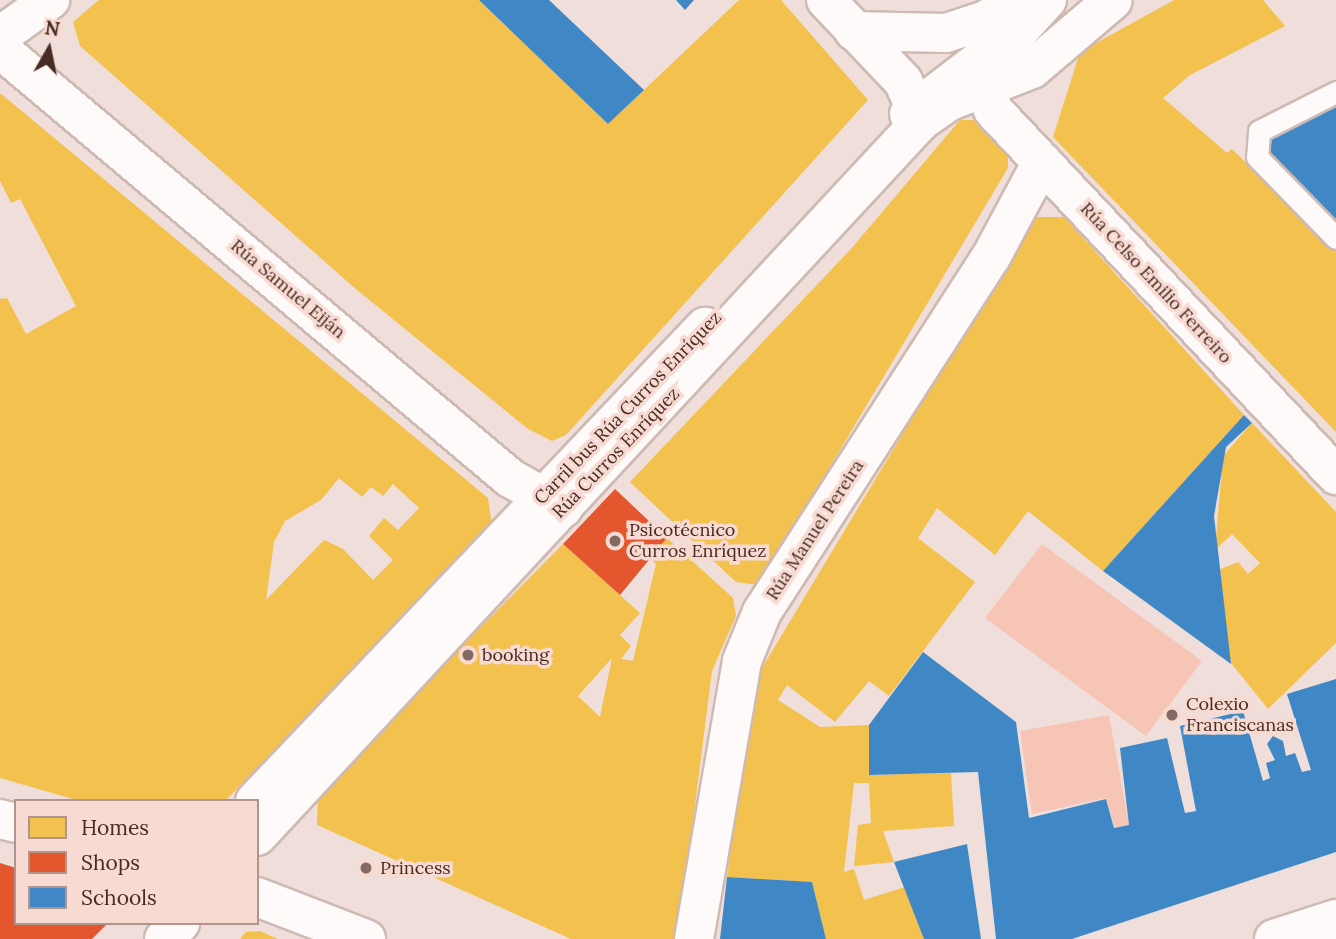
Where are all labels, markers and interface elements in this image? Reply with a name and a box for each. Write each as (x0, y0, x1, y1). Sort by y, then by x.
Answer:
north arrow (14, 14, 84, 84)
text: N (43, 15, 61, 41)
street label: Rúa Celso Emilio Ferreiro (1076, 198, 1236, 368)
street label: Rúa Samuel Eiján (226, 235, 350, 343)
street label: Carril bus Rúa Curros Enríquez (530, 307, 726, 509)
street label: Rúa Curros Enríquez (548, 383, 684, 523)
street label: Rúa Manuel Pereira (762, 456, 868, 604)
place label: Psicotécnico Curros Enríquez (629, 520, 766, 562)
marker: Psicotécnico Curros Enríquez (607, 533, 623, 549)
place label: booking (482, 644, 549, 666)
marker: booking (460, 647, 476, 663)
place label: Colexio Franciscanas (1186, 694, 1294, 736)
marker: Colexio Franciscanas (1164, 707, 1180, 723)
legend (14, 799, 259, 925)
text: Homes (81, 814, 149, 841)
text: Shops (81, 849, 140, 876)
place label: Princess (380, 857, 451, 879)
marker: Princess (358, 860, 374, 876)
text: Schools (81, 884, 157, 911)

